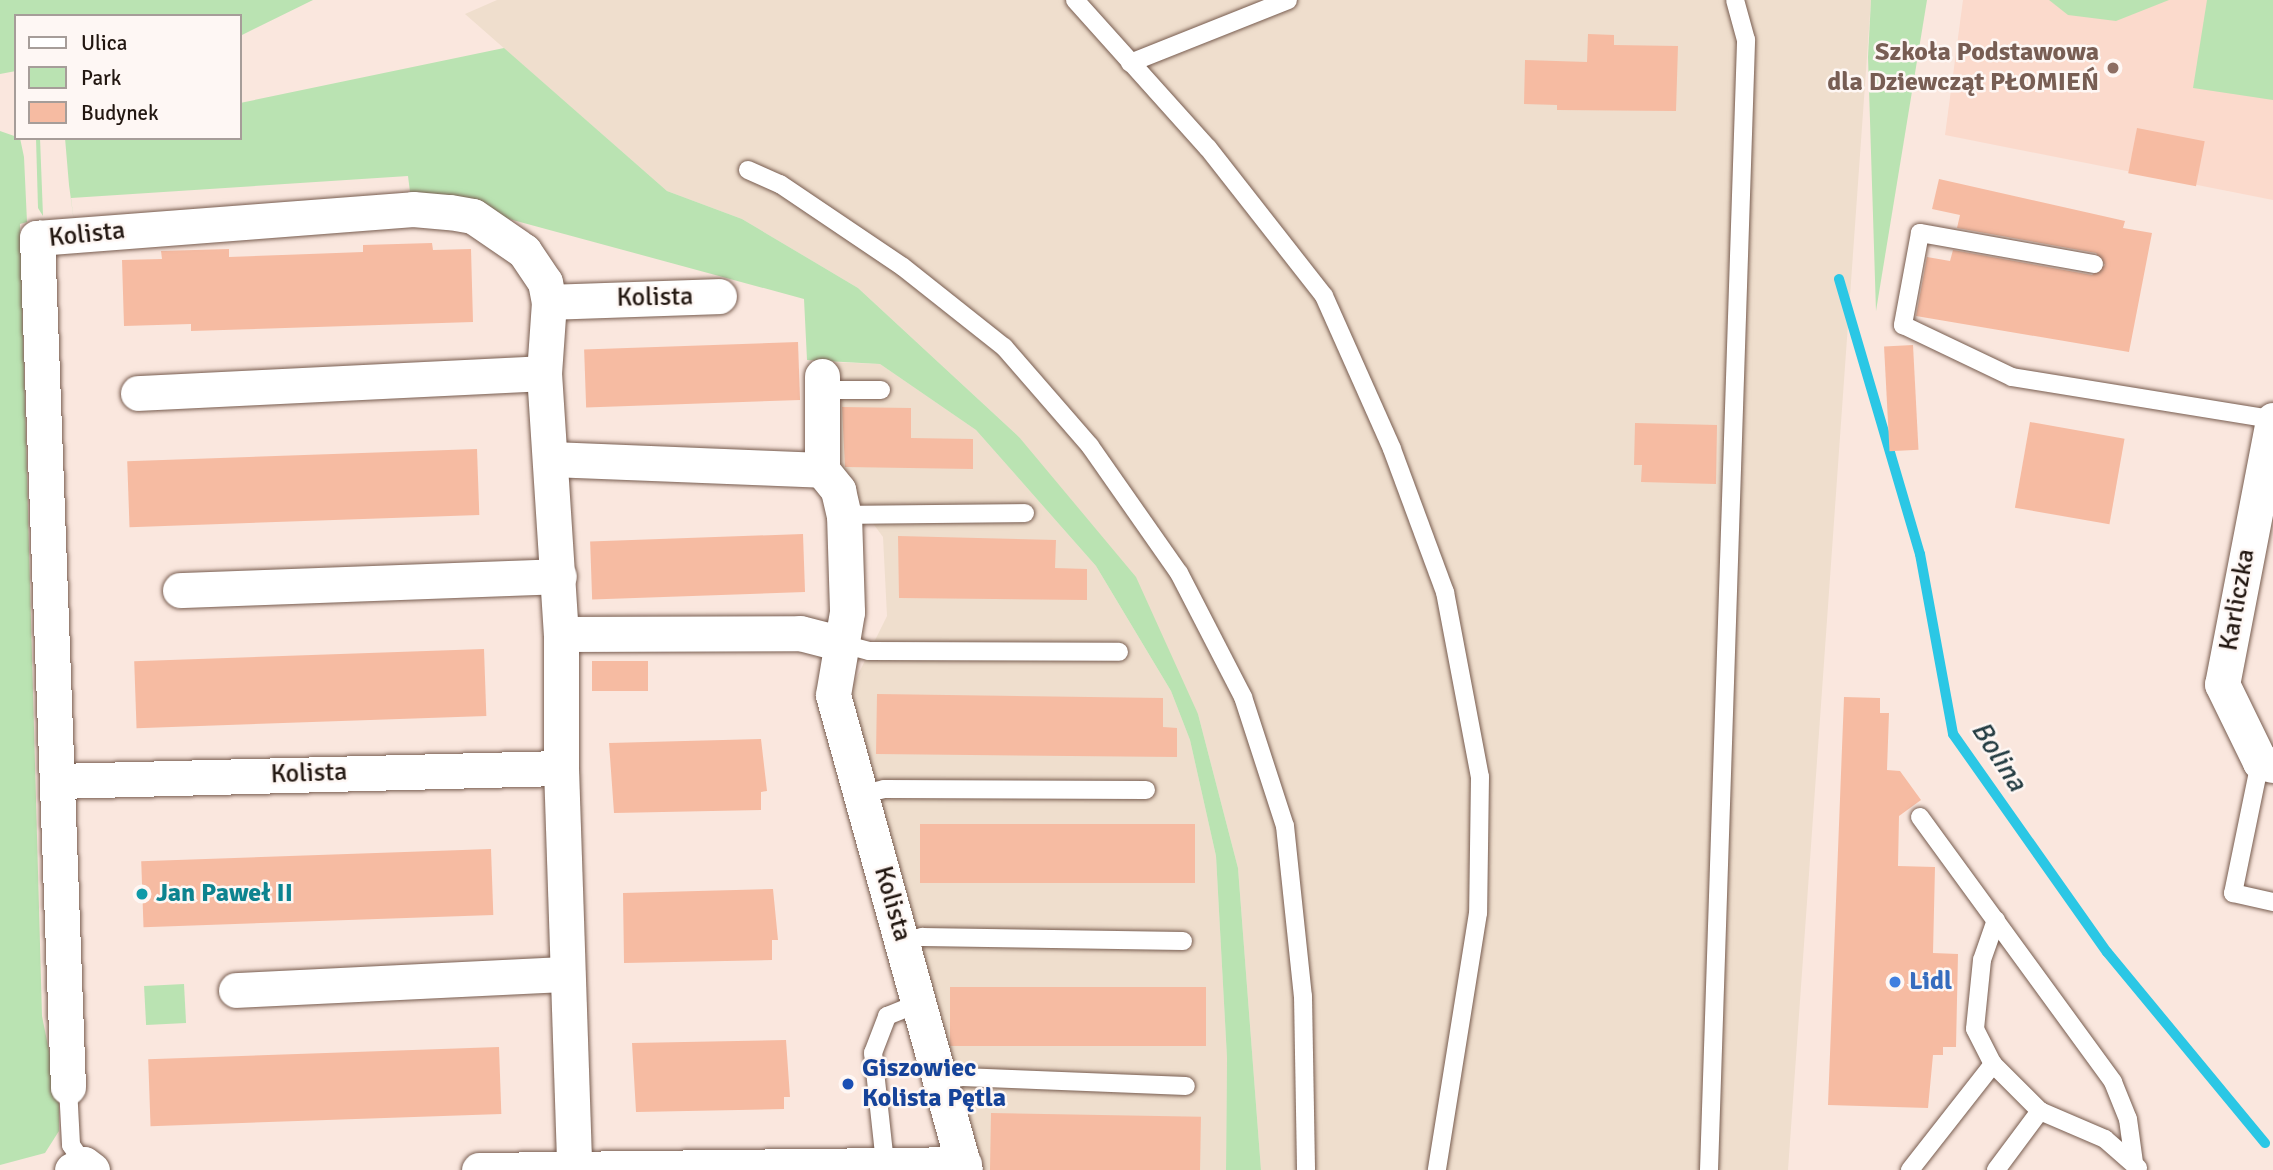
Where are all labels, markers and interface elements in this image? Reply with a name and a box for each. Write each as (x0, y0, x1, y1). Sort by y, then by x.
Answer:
legend (14, 14, 242, 140)
text: Ulica (81, 30, 127, 56)
place label: Szkoła Podstawowa dla Dziewcząt PŁOMIEŃ (1827, 37, 2099, 98)
marker: Szkoła Podstawowa dla Dziewcząt PŁOMIEŃ (2105, 60, 2121, 76)
text: Park (81, 65, 121, 91)
text: Budynek (81, 100, 159, 126)
street label: Kolista (47, 215, 127, 255)
street label: Kolista (616, 282, 694, 314)
street label: Karliczka (2214, 547, 2262, 653)
water label: Bolina (1964, 715, 2034, 797)
street label: Kolista (270, 757, 348, 791)
street label: Kolista (866, 863, 918, 945)
place label: Jan Paweł II (156, 878, 293, 910)
marker: Jan Paweł II (134, 886, 150, 902)
place label: Lidl (1909, 966, 1952, 998)
marker: Lidl (1887, 974, 1903, 990)
place label: Giszowiec Kolista Pętla (862, 1053, 1006, 1114)
marker: Giszowiec Kolista Pętla (840, 1076, 856, 1092)

